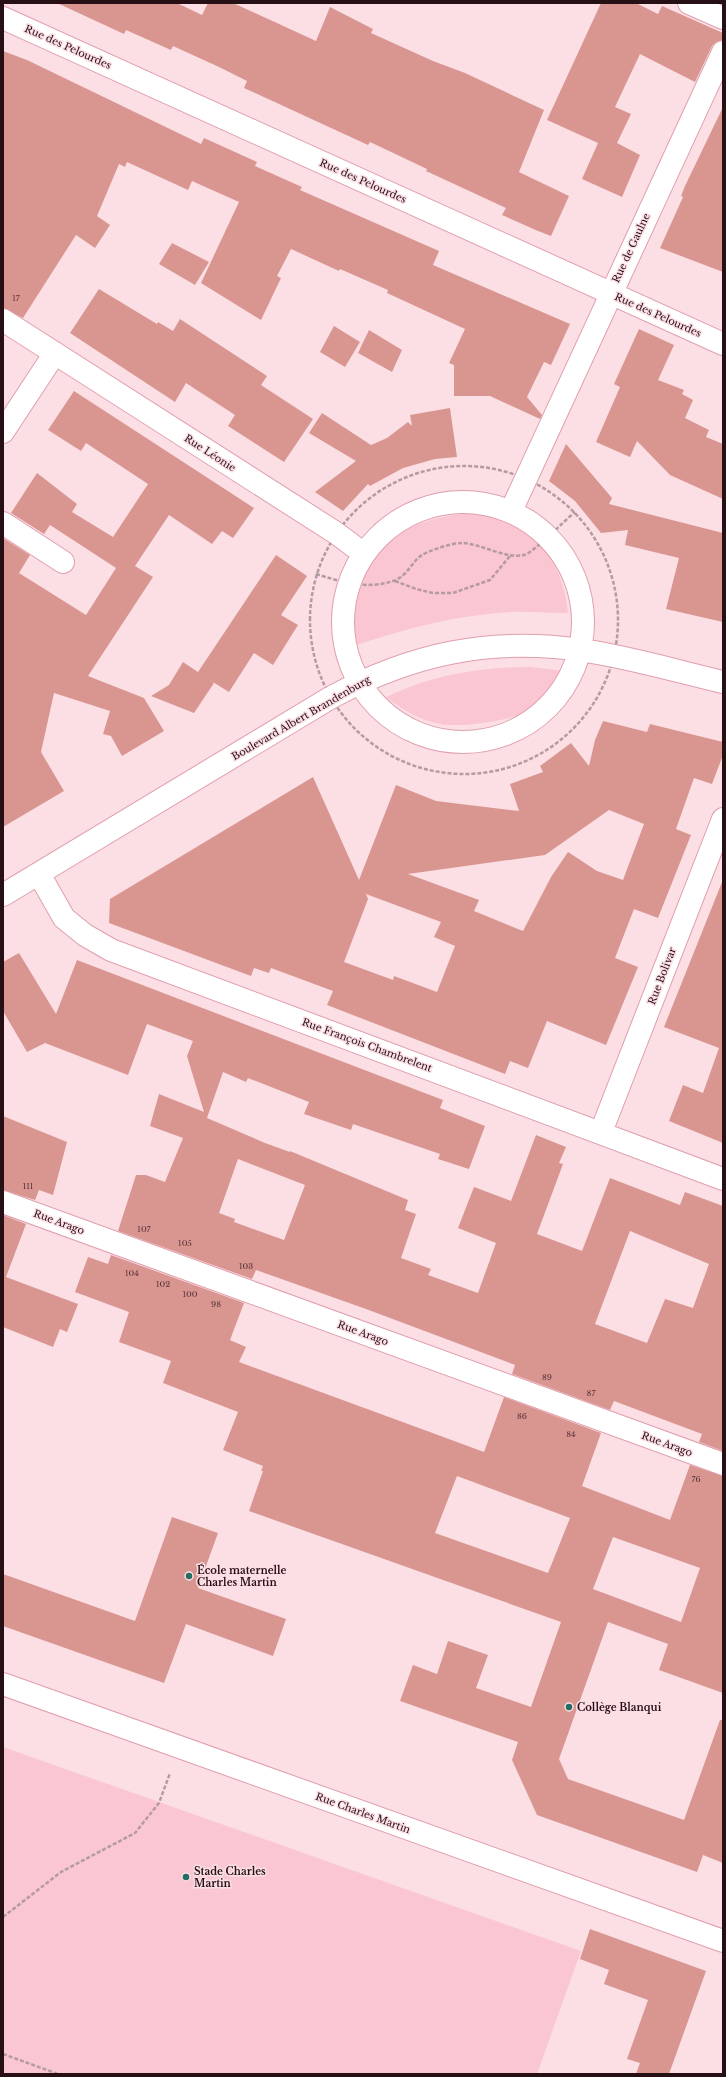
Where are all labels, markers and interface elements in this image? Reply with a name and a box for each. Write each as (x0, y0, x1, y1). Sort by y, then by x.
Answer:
street label: Rue des Pelourdes (23, 22, 114, 72)
street label: Rue des Pelourdes (318, 156, 409, 206)
street label: Rue de Gaulne (609, 211, 653, 285)
street label: Rue des Pelourdes (613, 290, 704, 340)
house number: 17 (12, 293, 21, 303)
street label: Rue Léonie (182, 432, 238, 475)
street label: Boulevard Albert Brandenburg (229, 672, 374, 763)
street label: Rue Bolivar (645, 945, 679, 1006)
street label: Rue François Chambrelent (300, 1015, 434, 1075)
house number: 111 (23, 1181, 34, 1191)
street label: Rue Arago (32, 1207, 87, 1237)
house number: 107 (137, 1224, 152, 1234)
house number: 105 (178, 1238, 192, 1248)
house number: 103 (239, 1261, 253, 1271)
house number: 104 (125, 1268, 139, 1278)
house number: 102 (156, 1279, 170, 1289)
house number: 100 (183, 1289, 198, 1299)
house number: 98 (211, 1299, 221, 1309)
street label: Rue Arago (336, 1318, 391, 1348)
house number: 89 (542, 1372, 552, 1382)
house number: 87 (587, 1388, 596, 1398)
house number: 86 (517, 1411, 527, 1421)
house number: 84 (566, 1429, 576, 1439)
street label: Rue Arago (640, 1429, 695, 1459)
house number: 76 (691, 1474, 701, 1484)
place label: École maternelle Charles Martin (197, 1563, 287, 1589)
marker: École maternelle Charles Martin (184, 1571, 194, 1581)
place label: Collège Blanqui (577, 1701, 662, 1714)
marker: Collège Blanqui (564, 1702, 574, 1712)
street label: Rue Charles Martin (314, 1790, 412, 1836)
place label: Stade Charles Martin (194, 1865, 266, 1890)
marker: Stade Charles Martin (181, 1872, 191, 1882)

